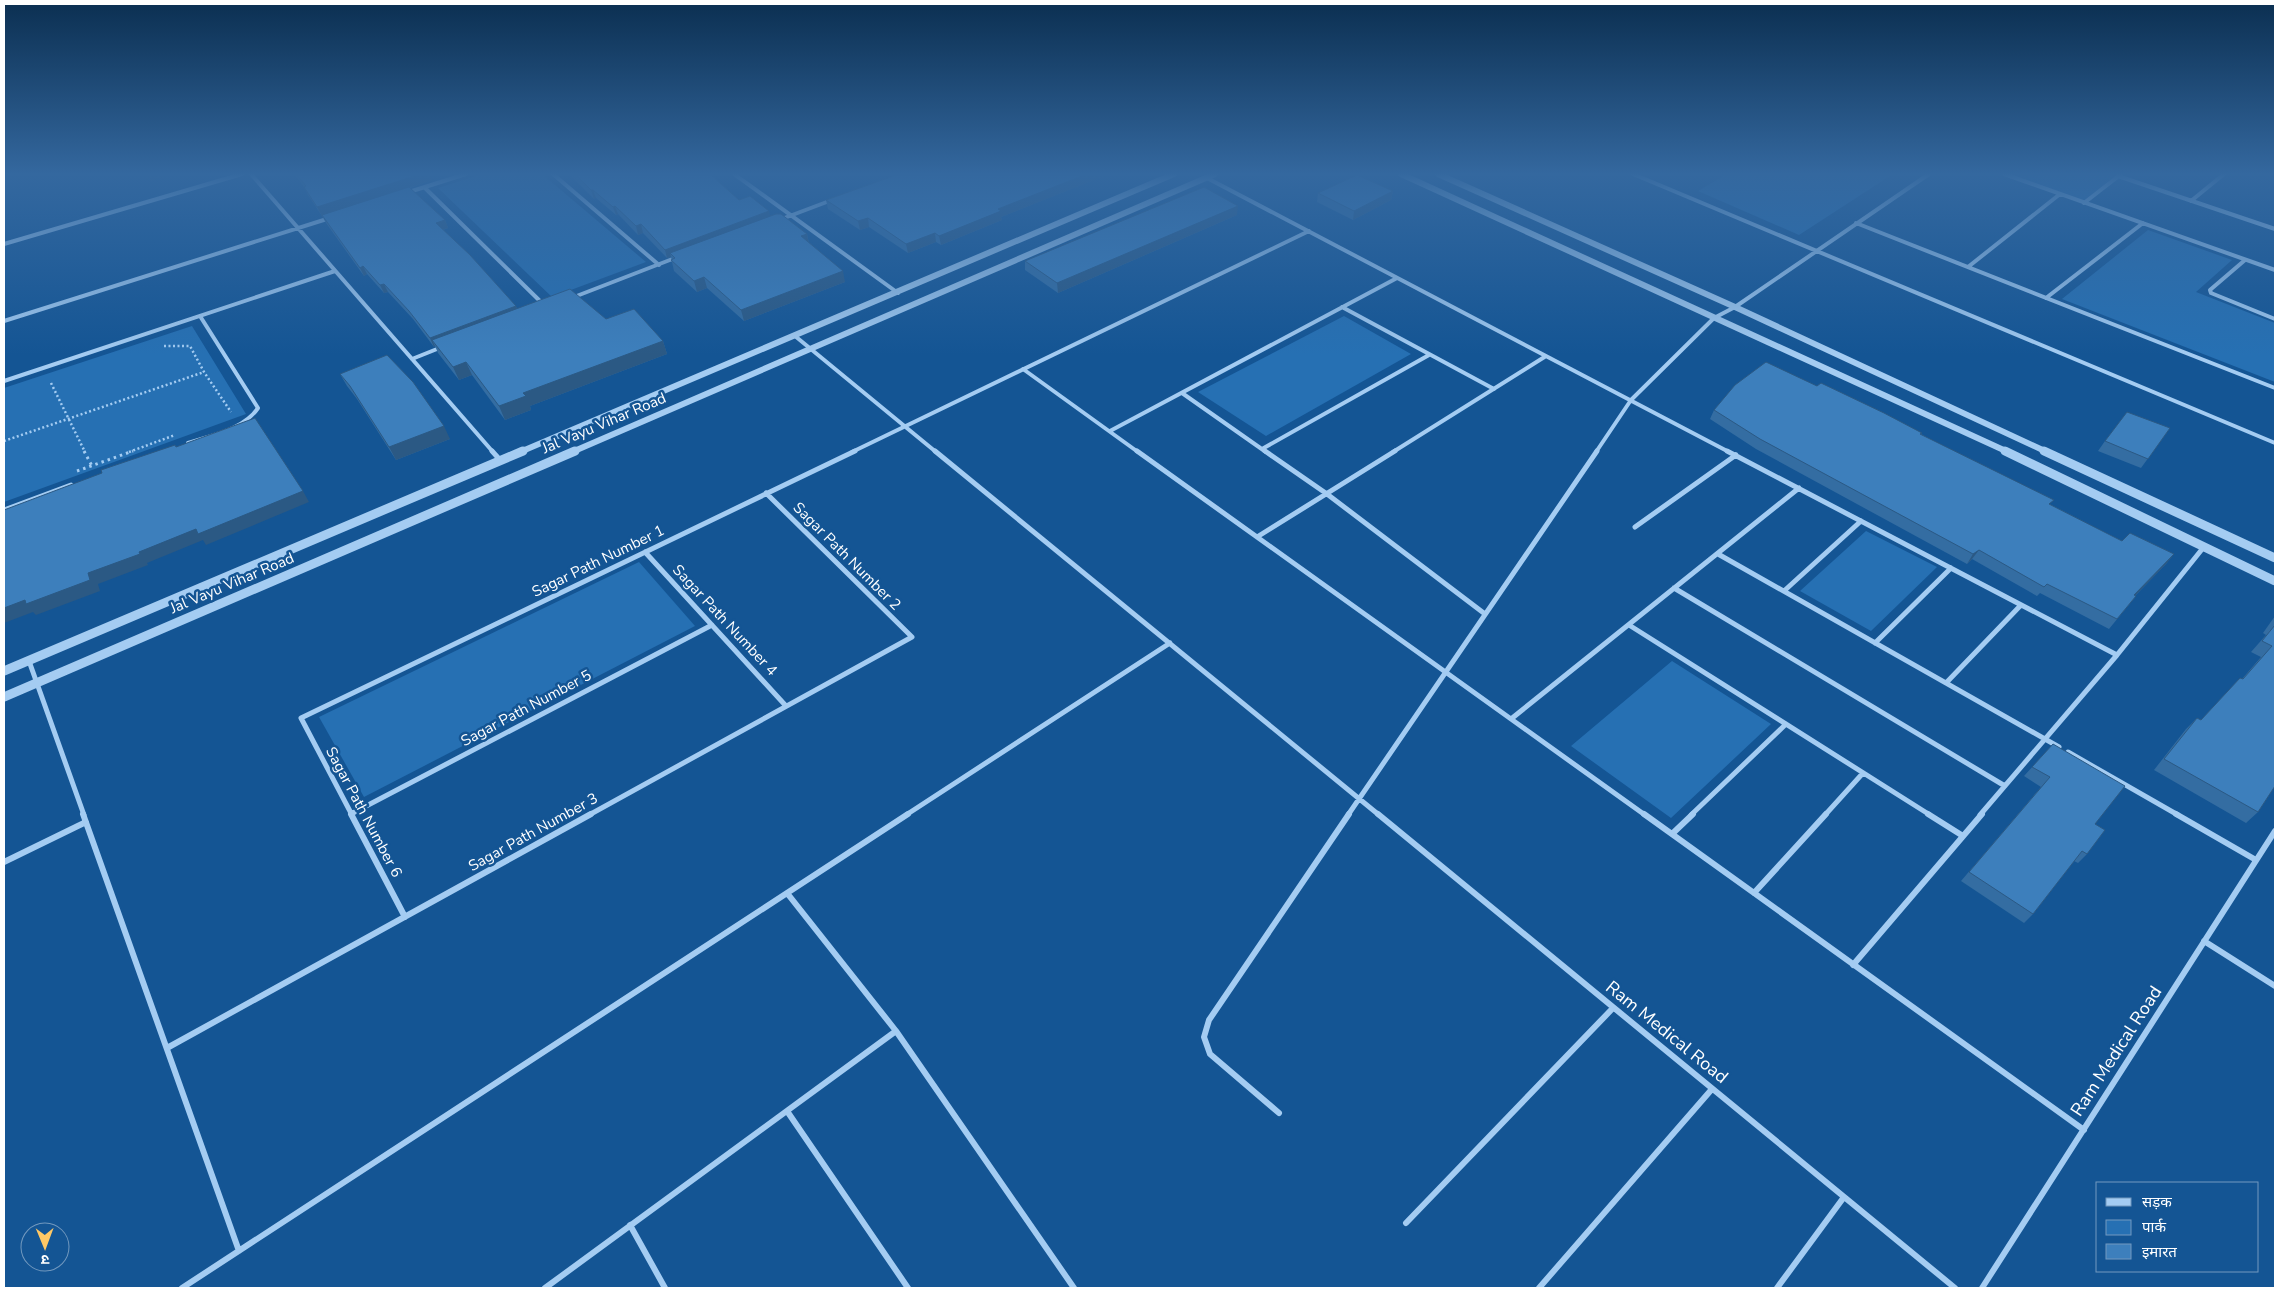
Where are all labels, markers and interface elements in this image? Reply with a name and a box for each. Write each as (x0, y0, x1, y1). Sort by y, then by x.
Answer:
street label: Jal Vayu Vihar Road (538, 388, 669, 459)
street label: Sagar Path Number 2 (789, 498, 905, 614)
street label: Sagar Path Number 1 (528, 520, 668, 602)
street label: Jal Vayu Vihar Road (166, 548, 297, 619)
street label: Sagar Path Number 4 (668, 560, 782, 680)
street label: Sagar Path Number 5 (457, 665, 595, 751)
street label: Sagar Path Number 6 (321, 743, 407, 881)
street label: Sagar Path Number 3 (465, 788, 601, 876)
street label: Ram Medical Road (1601, 975, 1733, 1089)
street label: Ram Medical Road (2065, 981, 2167, 1121)
legend (2096, 1182, 2259, 1272)
text: सड़क (2142, 1192, 2172, 1212)
text: पार्क (2142, 1217, 2166, 1237)
north arrow (20, 1222, 70, 1272)
text: इमारत (2142, 1242, 2177, 1262)
text: उ (40, 1250, 49, 1269)

